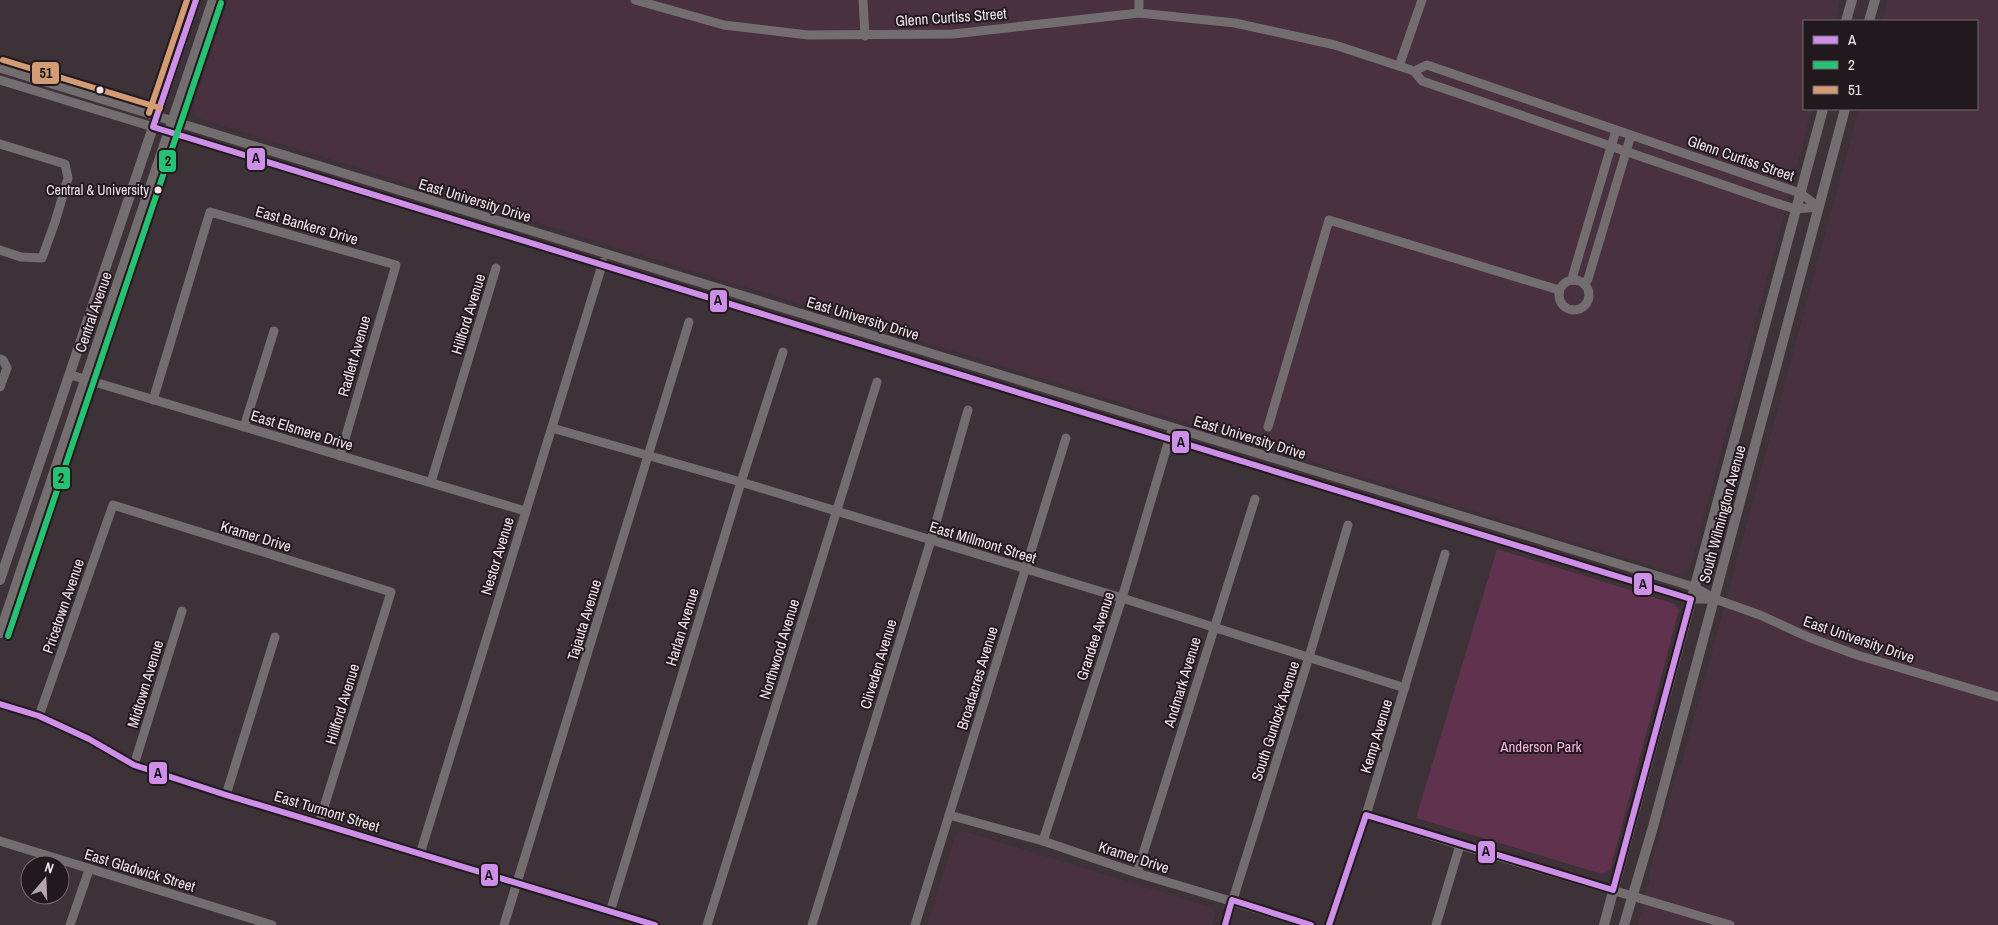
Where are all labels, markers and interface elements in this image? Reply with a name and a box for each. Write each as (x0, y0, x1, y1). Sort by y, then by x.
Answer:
street label: Glenn Curtiss Street (895, 3, 1008, 31)
legend (1803, 20, 1978, 110)
text: A (1847, 29, 1857, 50)
text: 2 (1848, 54, 1855, 75)
line badge: 51 (31, 61, 60, 85)
text: 51 (40, 64, 53, 82)
text: 51 (1848, 79, 1862, 100)
unlabelled marker (95, 85, 105, 95)
street label: Glenn Curtiss Street (1685, 130, 1798, 186)
line badge: A (246, 147, 266, 171)
line badge: 2 (158, 149, 177, 173)
text: A (252, 149, 261, 167)
text: 2 (165, 152, 171, 170)
street label: East University Drive (416, 173, 534, 227)
place label: Central & University (46, 181, 149, 199)
marker: Central & University (153, 185, 163, 195)
street label: East Bankers Drive (253, 200, 361, 250)
street label: Central Avenue (69, 269, 117, 355)
street label: Hillford Avenue (446, 271, 490, 357)
line badge: A (709, 289, 728, 313)
text: A (714, 291, 723, 309)
street label: East University Drive (804, 291, 922, 345)
street label: Radlett Avenue (332, 313, 376, 399)
street label: East Elsmere Drive (248, 404, 356, 456)
street label: East University Drive (1191, 410, 1309, 464)
line badge: A (1171, 430, 1190, 454)
text: A (1177, 433, 1186, 451)
street label: South Wilmington Avenue (1693, 443, 1751, 585)
line badge: 2 (52, 466, 71, 490)
text: 2 (58, 469, 64, 487)
street label: Nestor Avenue (475, 514, 519, 598)
street label: Kramer Drive (218, 515, 294, 557)
street label: East Millmont Street (927, 516, 1040, 568)
street label: Pricetown Avenue (37, 556, 89, 656)
line badge: A (1633, 572, 1653, 596)
text: A (1639, 575, 1648, 593)
street label: Tajauta Avenue (562, 577, 606, 663)
street label: Harlan Avenue (660, 585, 704, 669)
street label: Grandee Avenue (1071, 589, 1119, 683)
street label: Northwood Avenue (754, 596, 804, 702)
street label: East University Drive (1801, 610, 1918, 668)
street label: Cliveden Avenue (854, 616, 902, 711)
street label: Broadacres Avenue (951, 624, 1003, 732)
street label: Andmark Avenue (1158, 634, 1206, 731)
street label: Midtown Avenue (122, 637, 168, 730)
street label: South Gunlock Avenue (1246, 658, 1304, 784)
street label: Hillford Avenue (320, 661, 364, 747)
street label: Kemp Avenue (1355, 696, 1397, 776)
park label: Anderson Park (1499, 736, 1583, 757)
line badge: A (148, 761, 168, 785)
text: A (154, 764, 163, 782)
street label: East Turmont Street (272, 785, 383, 837)
street label: Kramer Drive (1096, 836, 1172, 878)
line badge: A (1477, 840, 1496, 864)
text: A (1482, 842, 1491, 860)
street label: East Gladwick Street (82, 843, 199, 897)
north arrow (20, 855, 70, 905)
text: N (42, 858, 56, 878)
line badge: A (480, 863, 499, 887)
text: A (485, 866, 494, 884)

